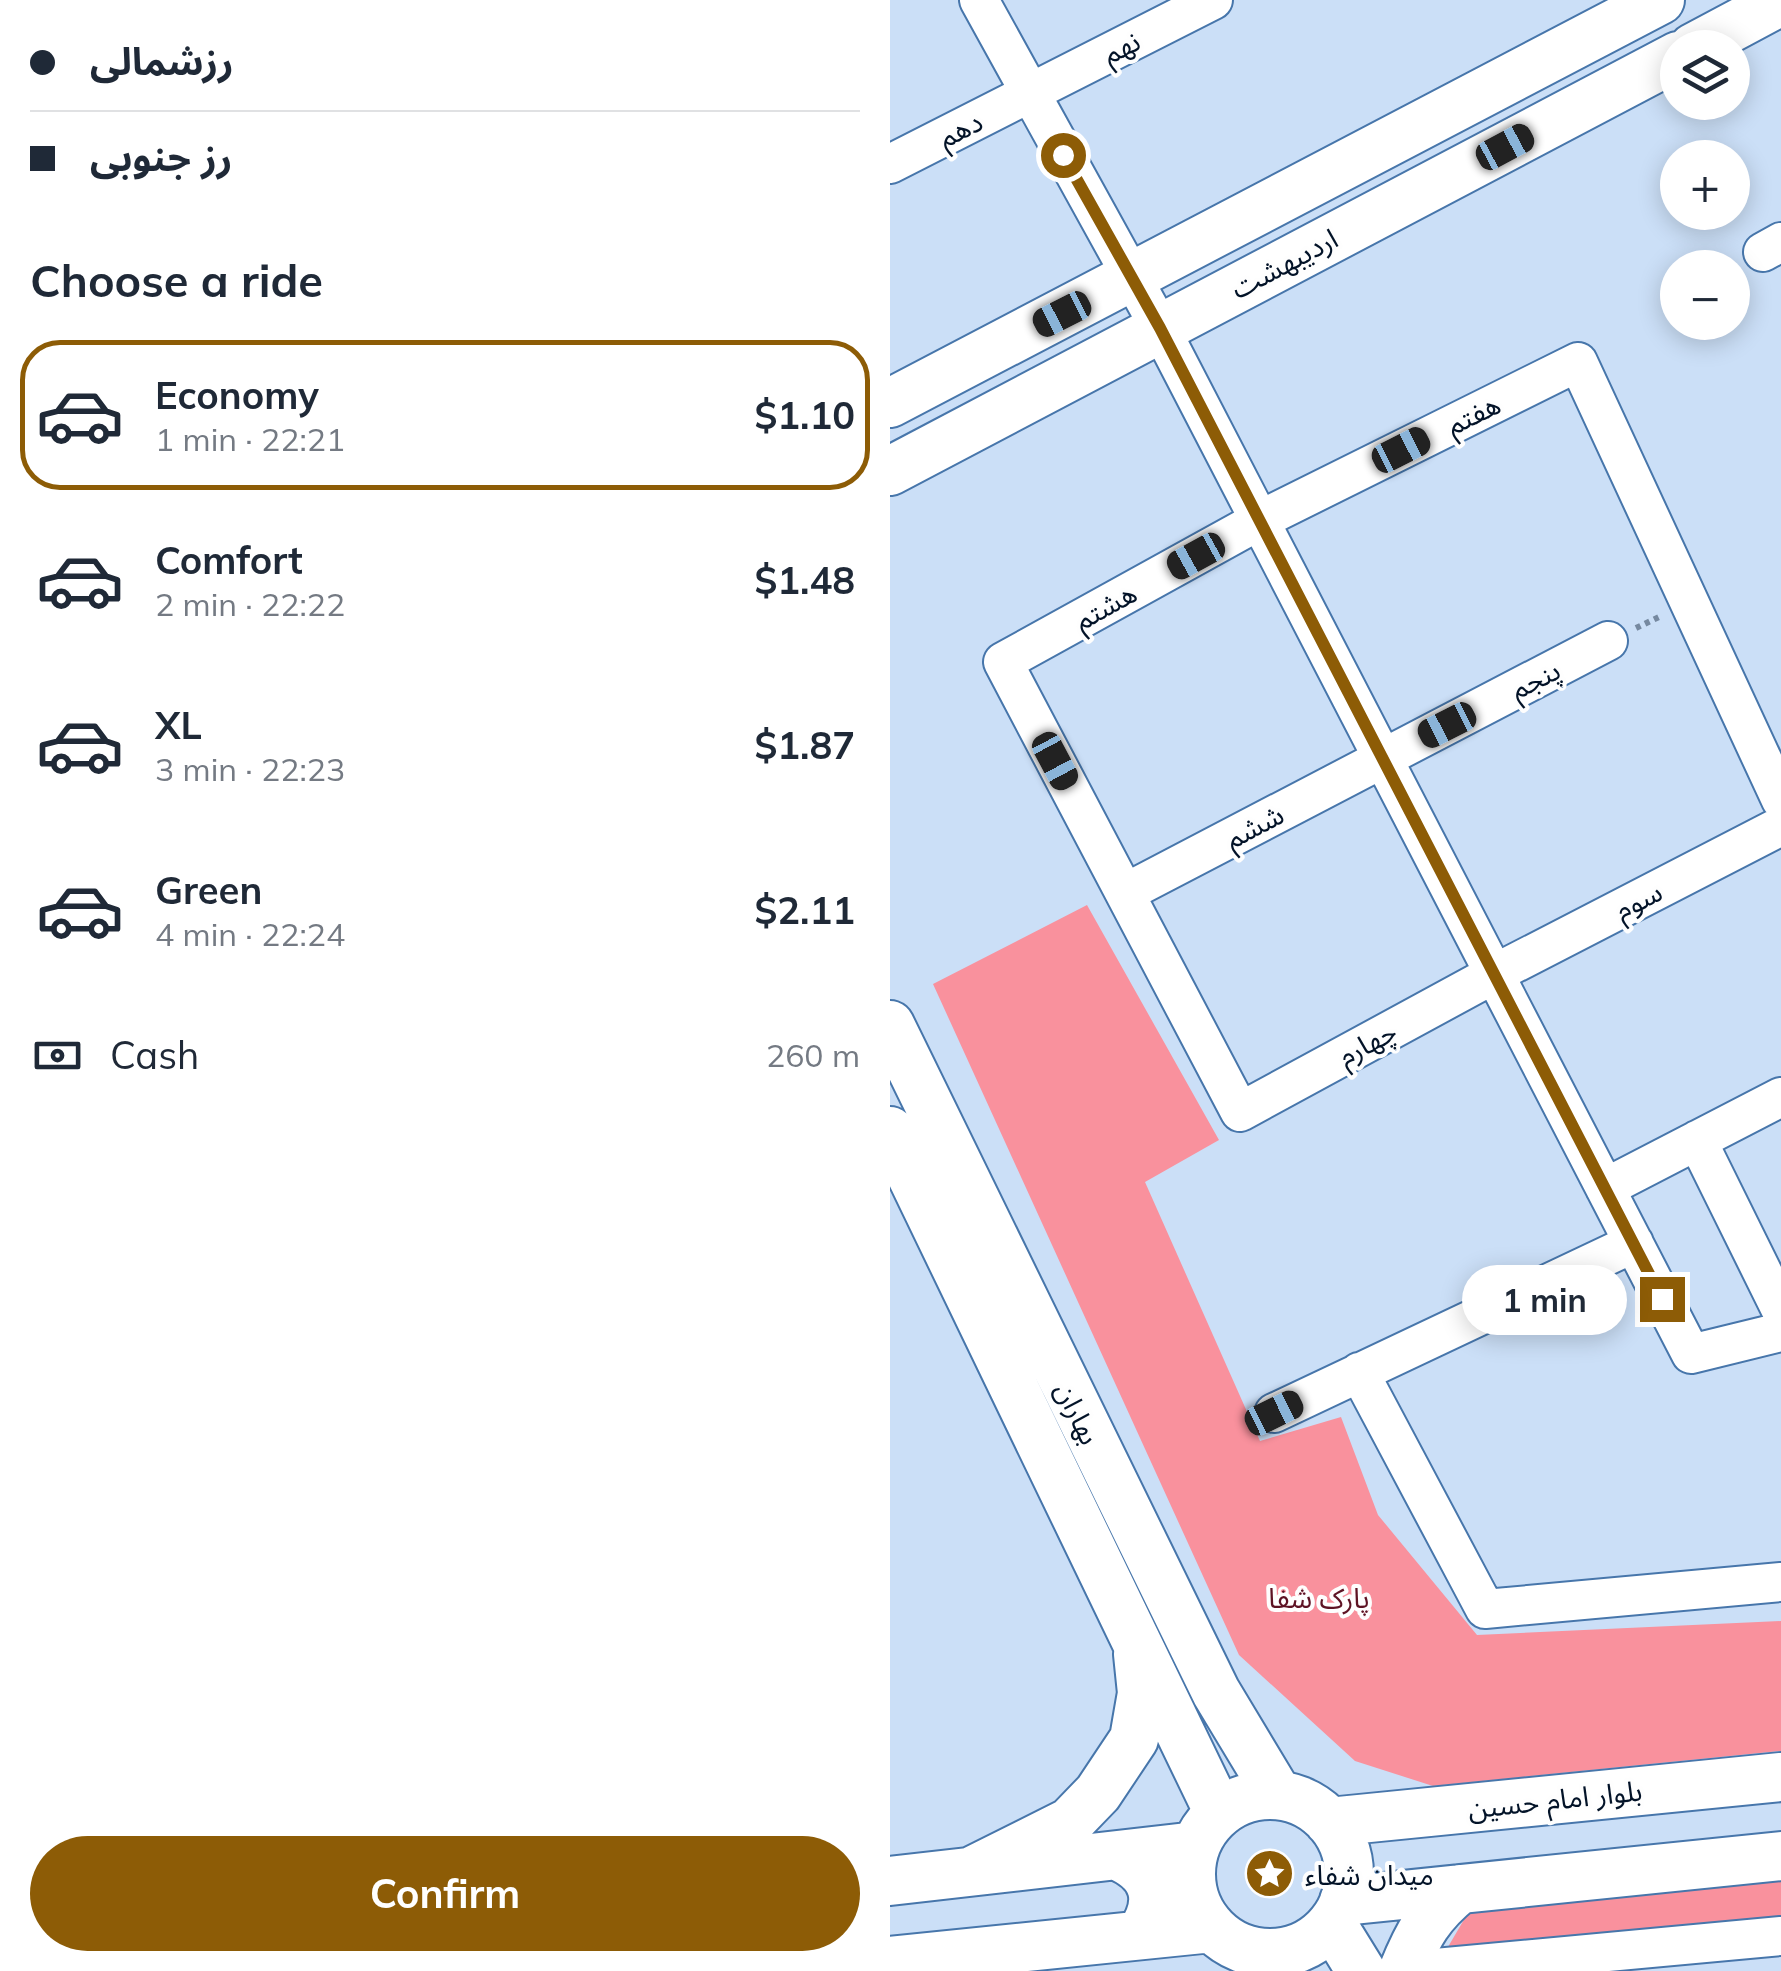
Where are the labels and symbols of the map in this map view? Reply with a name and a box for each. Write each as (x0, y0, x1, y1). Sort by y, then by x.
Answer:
street label: نهم (1096, 23, 1148, 76)
street label: دهم (932, 103, 990, 159)
car (1471, 120, 1539, 174)
route start (1041, 133, 1086, 178)
street label: اردیبهشت (1225, 220, 1343, 306)
car (1028, 287, 1096, 341)
street label: هفتم (1440, 386, 1508, 447)
car (1367, 423, 1435, 477)
car (1162, 528, 1230, 584)
street label: هشتم (1068, 575, 1145, 642)
street label: پنجم (1504, 652, 1568, 711)
car (1413, 698, 1481, 752)
car (1028, 727, 1082, 795)
street label: ششم (1219, 796, 1292, 860)
street label: سوم (1608, 873, 1669, 930)
street label: چهارم (1332, 1013, 1404, 1076)
callout: 1 min (1462, 1264, 1627, 1334)
route end (1640, 1277, 1685, 1322)
street label: بهاران (1048, 1376, 1108, 1450)
car (1240, 1386, 1308, 1440)
park label: پارک شفا (1268, 1580, 1370, 1616)
street label: بلوار امام حسین (1466, 1772, 1644, 1830)
place icon: میدان شفاء (1244, 1848, 1296, 1900)
place label: میدان شفاء (1305, 1857, 1434, 1892)

